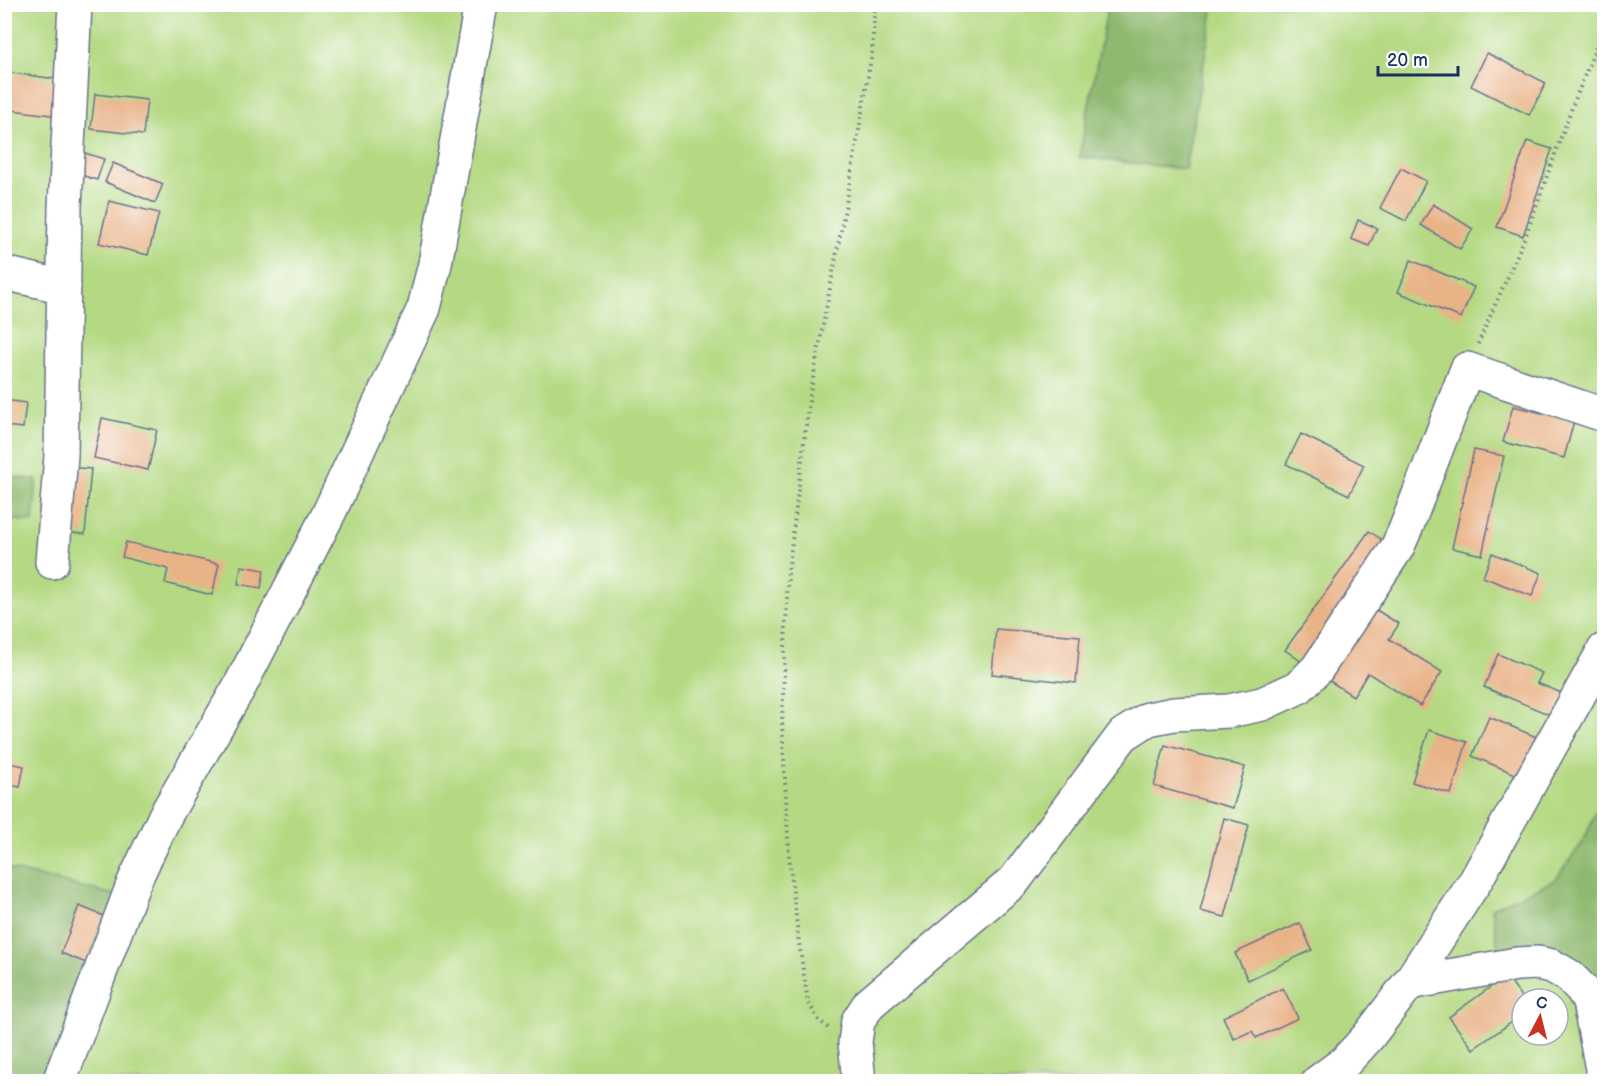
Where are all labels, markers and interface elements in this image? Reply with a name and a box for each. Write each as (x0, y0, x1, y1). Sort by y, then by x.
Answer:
scale bar (1378, 39, 1458, 77)
text: 20 m (1387, 50, 1428, 71)
north arrow (1510, 987, 1570, 1047)
text: С (1535, 993, 1548, 1014)

